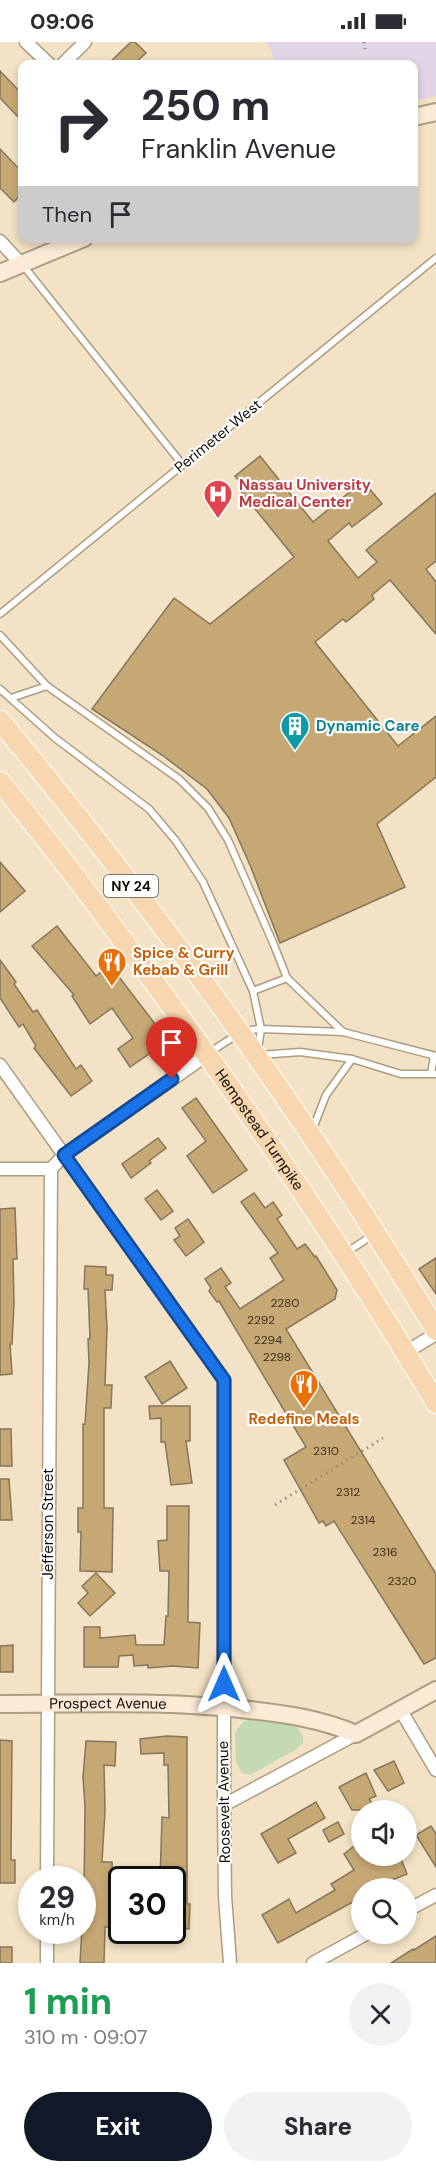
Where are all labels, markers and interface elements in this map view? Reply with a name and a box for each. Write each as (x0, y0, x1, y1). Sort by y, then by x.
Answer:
text: 09:06 (30, 7, 94, 36)
text: 250 m (141, 78, 270, 133)
icon: right (42, 84, 120, 162)
text: Franklin Avenue (141, 131, 336, 166)
icon: arrive (104, 198, 137, 231)
text: Then (42, 200, 92, 229)
street label: Perimeter West (170, 395, 266, 477)
place label: Nassau University Medical Center (239, 475, 371, 512)
hospital icon: Nassau University Medical Center (202, 478, 234, 520)
building icon: Dynamic Care (279, 710, 311, 752)
place label: Dynamic Care (316, 716, 419, 736)
road number: NY 24 (104, 875, 158, 897)
place label: Spice & Curry Kebab & Grill (133, 943, 235, 980)
restaurant icon: Spice & Curry Kebab & Grill (96, 946, 128, 988)
pin (146, 1017, 197, 1079)
icon: arrive (155, 1026, 188, 1059)
street label: Hempstead Turnpike (210, 1065, 308, 1194)
house number: 2280 (270, 1295, 300, 1311)
house number: 2292 (247, 1312, 275, 1328)
house number: 2294 (254, 1332, 282, 1348)
house number: 2298 (263, 1349, 291, 1365)
restaurant icon: Redefine Meals (288, 1368, 320, 1410)
place label: Redefine Meals (249, 1409, 359, 1429)
house number: 2310 (313, 1443, 339, 1459)
street label: Jefferson Street (38, 1468, 58, 1580)
house number: 2312 (336, 1484, 360, 1500)
house number: 2314 (351, 1512, 375, 1528)
house number: 2316 (372, 1544, 398, 1560)
house number: 2320 (387, 1573, 417, 1589)
position arrow (192, 1652, 256, 1716)
street label: Prospect Avenue (49, 1693, 167, 1714)
street label: Roosevelt Avenue (213, 1741, 235, 1863)
map controls (351, 1800, 417, 1944)
button: sound (351, 1800, 417, 1866)
speed limit sign: 30 (108, 1866, 186, 1944)
text: 29 (39, 1878, 75, 1917)
button: search (351, 1878, 417, 1944)
text: km/h (39, 1910, 75, 1930)
text: 1 min (24, 1978, 112, 2025)
button: close (349, 1983, 412, 2046)
text: 310 m · 09:07 (24, 2024, 148, 2050)
button: Exit (24, 2092, 212, 2161)
button: Share (224, 2092, 412, 2161)

